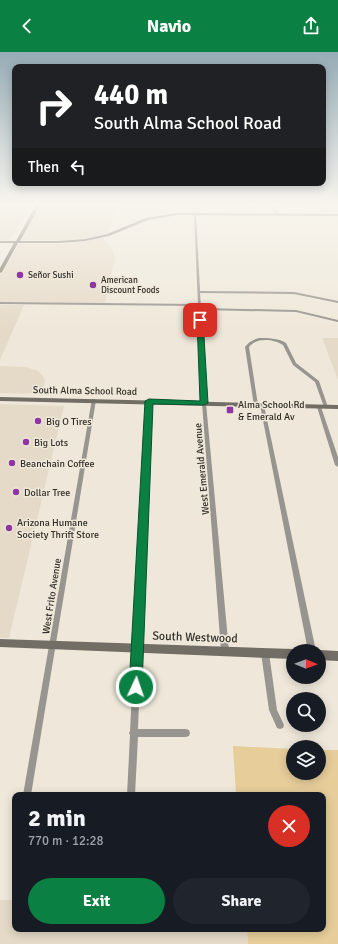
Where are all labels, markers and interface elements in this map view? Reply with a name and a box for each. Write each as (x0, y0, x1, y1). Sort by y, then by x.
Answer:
icon: back (16, 15, 38, 37)
text: Navio (147, 15, 191, 37)
icon: share (300, 15, 322, 37)
text: 440 m (94, 78, 168, 112)
icon: right (28, 80, 80, 132)
text: South Alma School Road (94, 112, 282, 134)
icon: left (67, 156, 89, 178)
text: Then (28, 158, 59, 176)
marker: Señor Sushi (15, 270, 25, 280)
place label: Señor Sushi (28, 270, 74, 281)
place label: American Discount Foods (101, 275, 160, 296)
marker: American Discount Foods (88, 280, 98, 290)
pin (183, 303, 217, 337)
icon: arrive (189, 309, 211, 331)
street label: South Alma School Road (33, 384, 137, 398)
place label: Alma School Rd & Emerald Av (238, 399, 305, 423)
marker: Alma School Rd & Emerald Av (225, 405, 235, 415)
marker: Big O Tires (33, 416, 43, 426)
place label: Big O Tires (46, 416, 92, 428)
street label: West Emerald Avenue (192, 422, 212, 515)
marker: Big Lots (21, 437, 31, 447)
place label: Big Lots (34, 437, 69, 449)
marker: Beanchain Coffee (7, 458, 17, 468)
place label: Beanchain Coffee (20, 458, 95, 470)
marker: Dollar Tree (11, 487, 21, 497)
place label: Dollar Tree (24, 487, 70, 499)
place label: Arizona Humane Society Thrift Store (17, 517, 99, 541)
marker: Arizona Humane Society Thrift Store (4, 523, 14, 533)
street label: West Frito Avenue (40, 557, 64, 635)
street label: South Westwood (152, 629, 238, 646)
north arrow (286, 644, 326, 684)
map controls (286, 644, 326, 780)
position arrow (115, 666, 157, 708)
button: search (286, 692, 326, 732)
button: layers (286, 740, 326, 780)
text: 2 min (28, 803, 86, 833)
button: close (268, 805, 310, 847)
text: 770 m · 12:28 (28, 833, 104, 849)
button: Exit (28, 878, 165, 924)
button: Share (173, 878, 310, 924)

